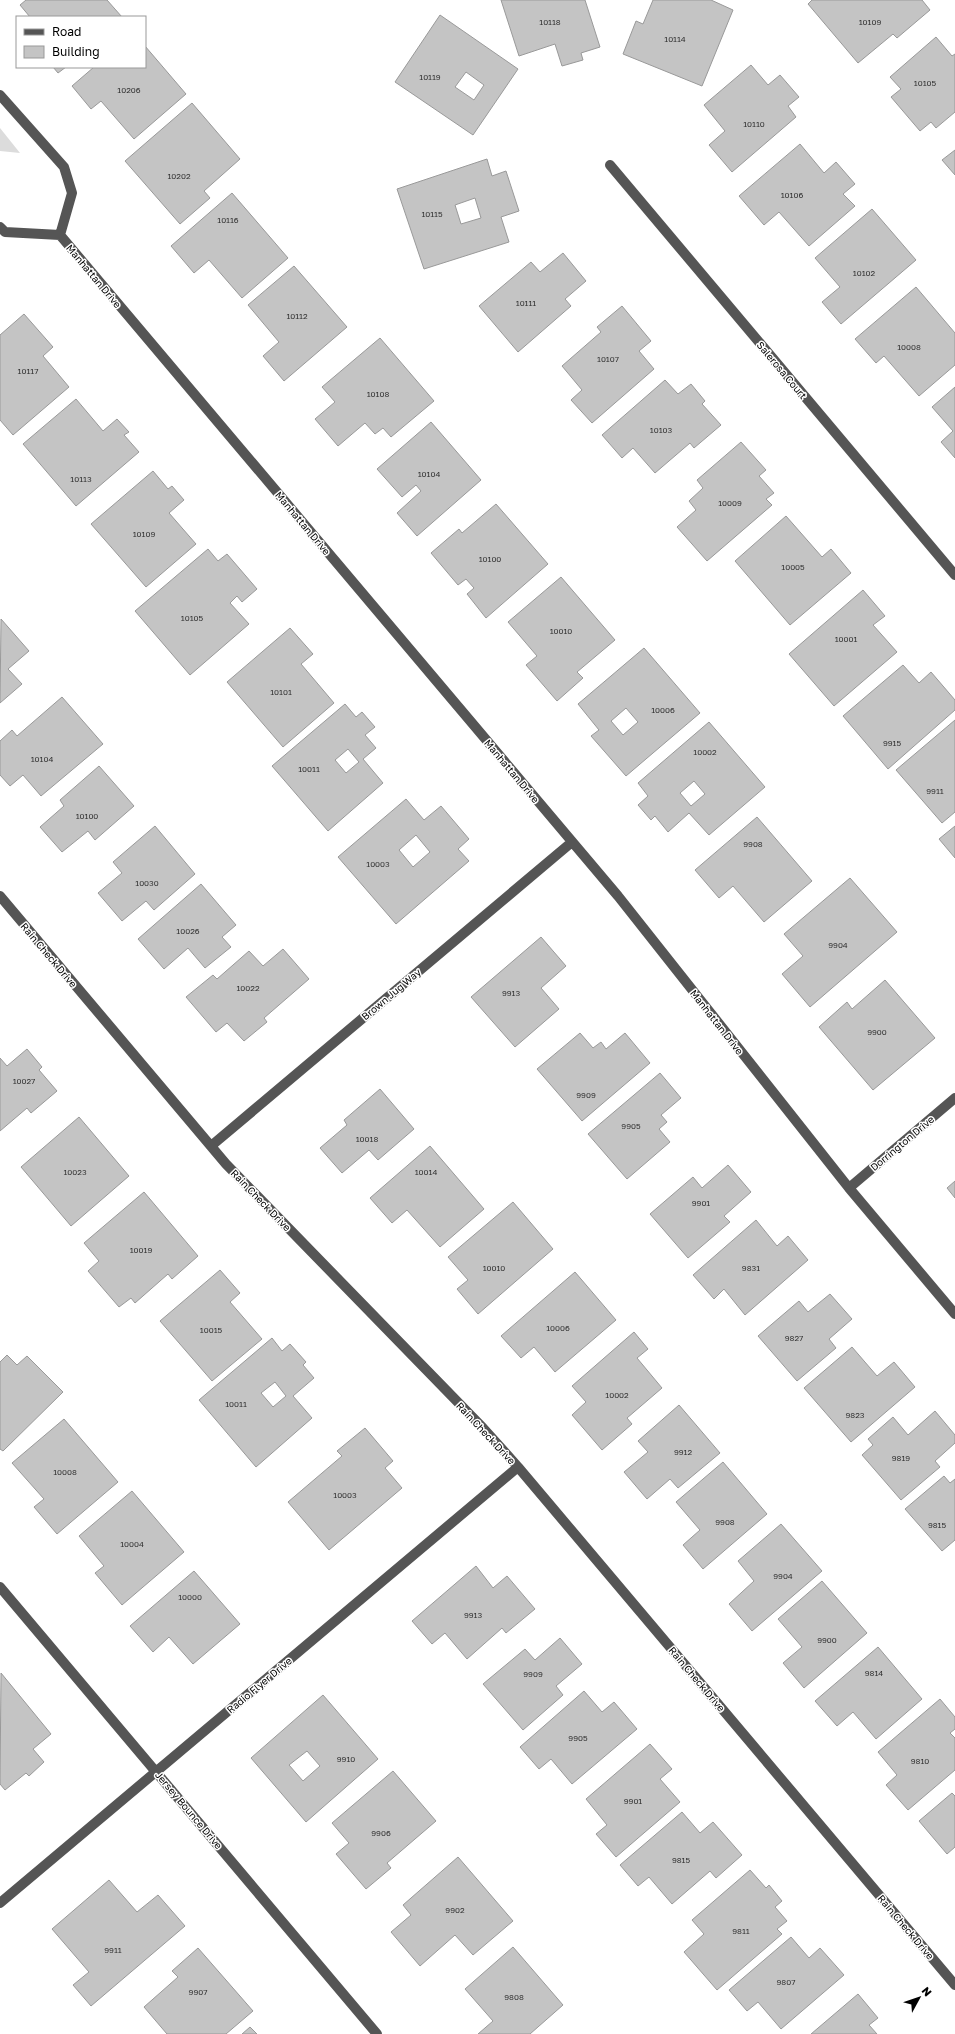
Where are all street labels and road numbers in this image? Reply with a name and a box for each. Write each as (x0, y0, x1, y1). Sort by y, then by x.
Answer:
street label: Manhattan Drive (64, 242, 124, 310)
street label: Salerosa Court (755, 339, 809, 401)
street label: Manhattan Drive (273, 489, 333, 557)
street label: Manhattan Drive (482, 737, 542, 805)
street label: Rain Check Drive (18, 920, 80, 990)
street label: Brown Jug Way (359, 965, 423, 1022)
street label: Manhattan Drive (688, 987, 746, 1057)
street label: Dorrington Drive (868, 1113, 936, 1173)
street label: Rain Check Drive (229, 1167, 294, 1233)
street label: Rain Check Drive (454, 1399, 518, 1467)
street label: Rain Check Drive (666, 1644, 728, 1714)
street label: Radio Flyer Drive (224, 1654, 294, 1716)
street label: Jersey Bounce Drive (153, 1769, 225, 1851)
street label: Rain Check Drive (875, 1892, 937, 1962)

